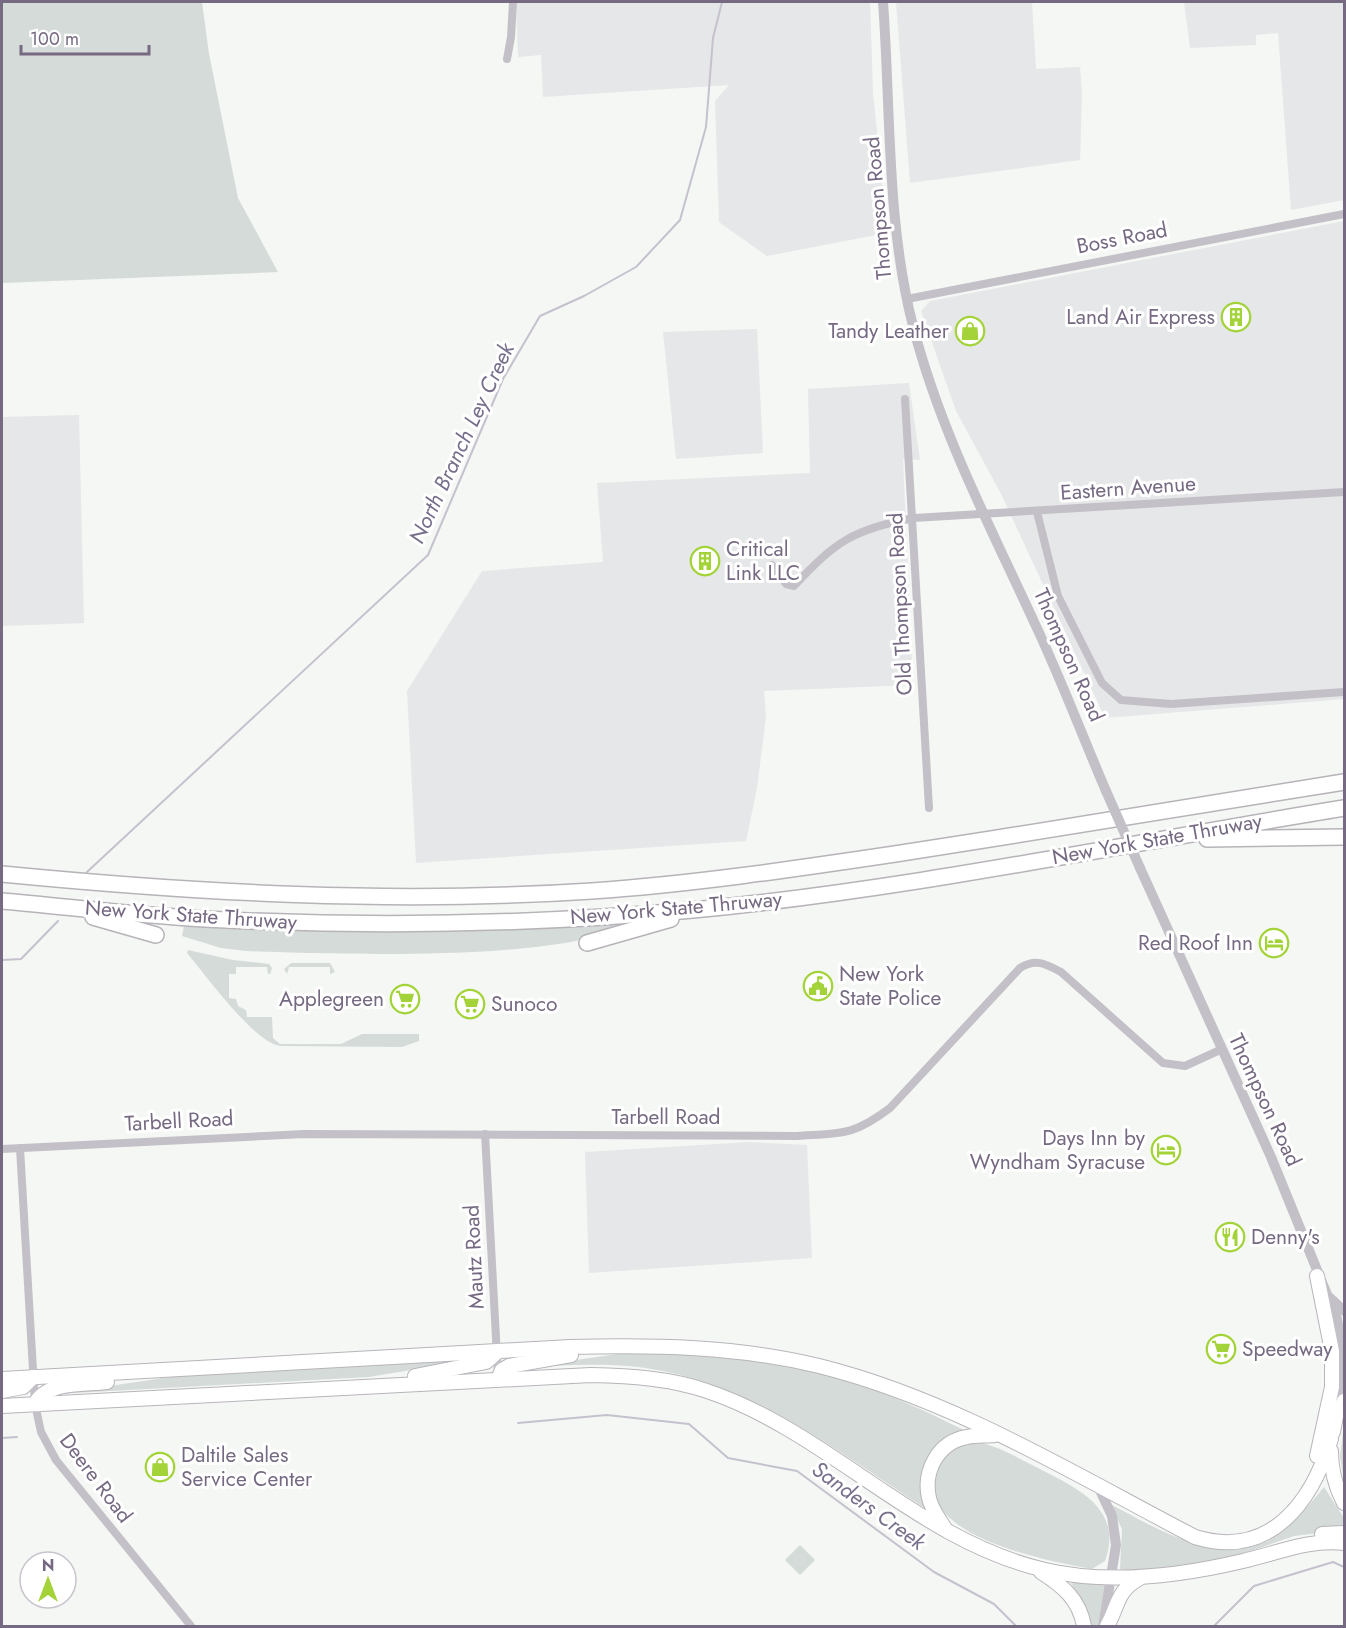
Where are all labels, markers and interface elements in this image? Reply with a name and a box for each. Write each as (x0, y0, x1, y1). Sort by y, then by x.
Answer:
scale bar (21, 18, 148, 56)
text: 100 m (30, 26, 79, 52)
street label: Thompson Road (857, 135, 899, 281)
street label: Boss Road (1074, 215, 1170, 261)
building icon: Land Air Express (1220, 301, 1252, 333)
place label: Land Air Express (1066, 302, 1215, 332)
shop icon: Tandy Leather (954, 315, 986, 347)
place label: Tandy Leather (828, 316, 950, 346)
water label: North Branch Ley Creek (400, 336, 522, 549)
street label: Eastern Avenue (1059, 468, 1197, 508)
street label: Old Thompson Road (880, 512, 920, 696)
place label: Critical Link LLC (726, 534, 800, 588)
building icon: Critical Link LLC (689, 545, 721, 577)
street label: Thompson Road (1026, 584, 1112, 726)
street label: New York State Thruway (1050, 806, 1265, 872)
street label: New York State Thruway (569, 884, 784, 932)
street label: New York State Thruway (84, 893, 299, 937)
hotel icon: Red Roof Inn (1258, 927, 1290, 959)
place label: Red Roof Inn (1138, 928, 1253, 958)
place label: New York State Police (839, 959, 941, 1013)
public building icon: New York State Police (802, 970, 834, 1002)
supermarket icon: Applegreen (389, 983, 421, 1015)
place label: Applegreen (279, 984, 384, 1014)
supermarket icon: Sunoco (454, 988, 486, 1020)
place label: Sunoco (491, 989, 558, 1019)
street label: Thompson Road (1221, 1029, 1309, 1171)
street label: Tarbell Road (611, 1102, 721, 1132)
street label: Tarbell Road (124, 1103, 234, 1139)
place label: Days Inn by Wyndham Syracuse (970, 1123, 1146, 1177)
hotel icon: Days Inn by Wyndham Syracuse (1150, 1134, 1182, 1166)
street label: Mautz Road (456, 1204, 492, 1310)
restaurant icon: Denny's (1214, 1221, 1246, 1253)
place label: Denny's (1251, 1222, 1320, 1252)
supermarket icon: Speedway (1205, 1333, 1237, 1365)
place label: Speedway (1242, 1334, 1333, 1364)
street label: Deere Road (52, 1427, 140, 1529)
place label: Daltile Sales Service Center (181, 1440, 313, 1494)
shop icon: Daltile Sales Service Center (144, 1451, 176, 1483)
water label: Sanders Creek (805, 1453, 934, 1558)
north arrow (18, 1550, 78, 1610)
text: N (42, 1554, 54, 1577)

